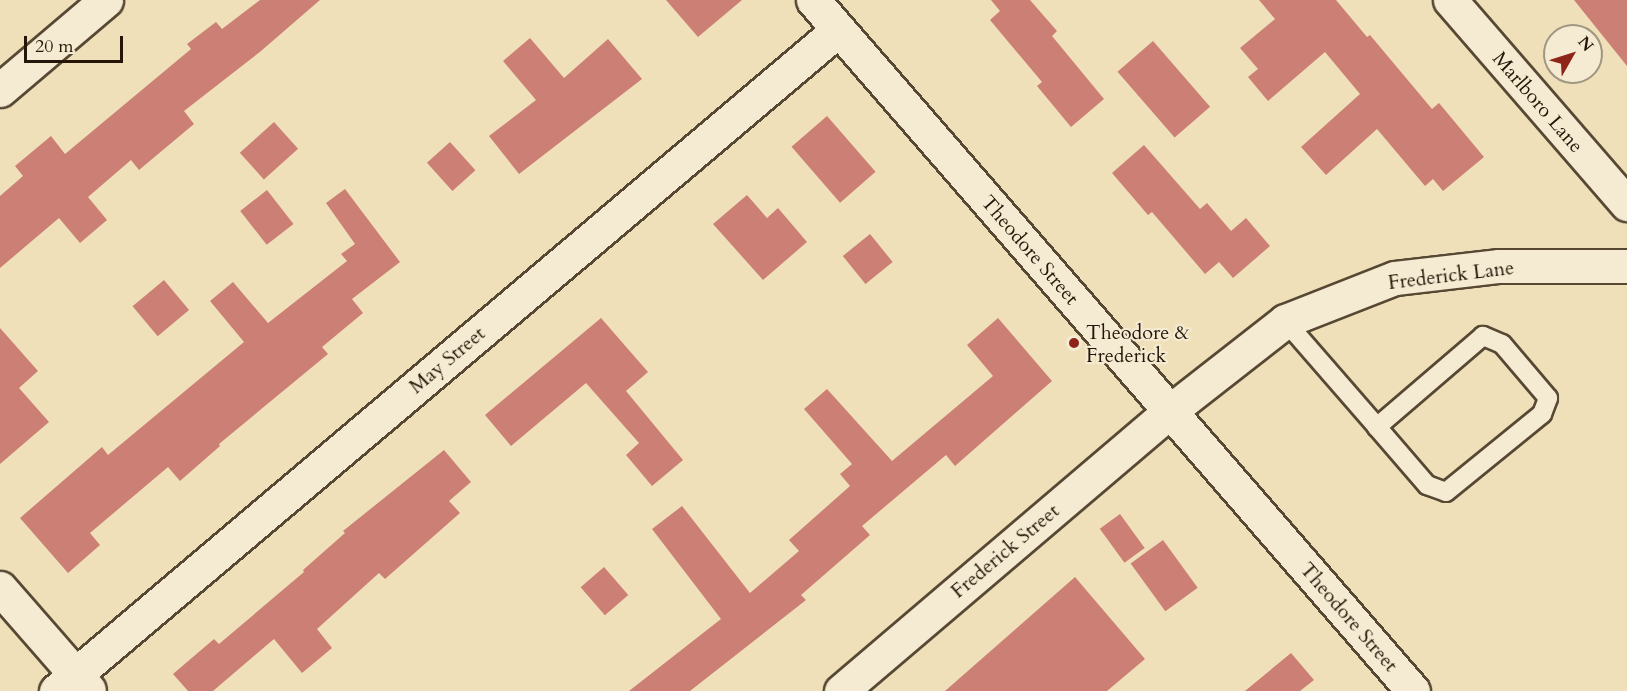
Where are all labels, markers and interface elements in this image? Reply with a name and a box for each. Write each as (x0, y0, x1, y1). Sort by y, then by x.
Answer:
scale bar (27, 24, 126, 62)
north arrow (1543, 24, 1603, 84)
text: N (1573, 32, 1598, 56)
text: 20 m (35, 34, 74, 59)
street label: Marlboro Lane (1488, 47, 1588, 157)
street label: Theodore Street (976, 190, 1084, 310)
street label: Frederick Lane (1387, 255, 1515, 295)
place label: Theodore & Frederick (1086, 320, 1190, 367)
street label: May Street (404, 321, 490, 399)
marker: Theodore & Frederick (1067, 336, 1081, 350)
street label: Frederick Street (946, 499, 1064, 603)
street label: Theodore Street (1295, 557, 1403, 677)

